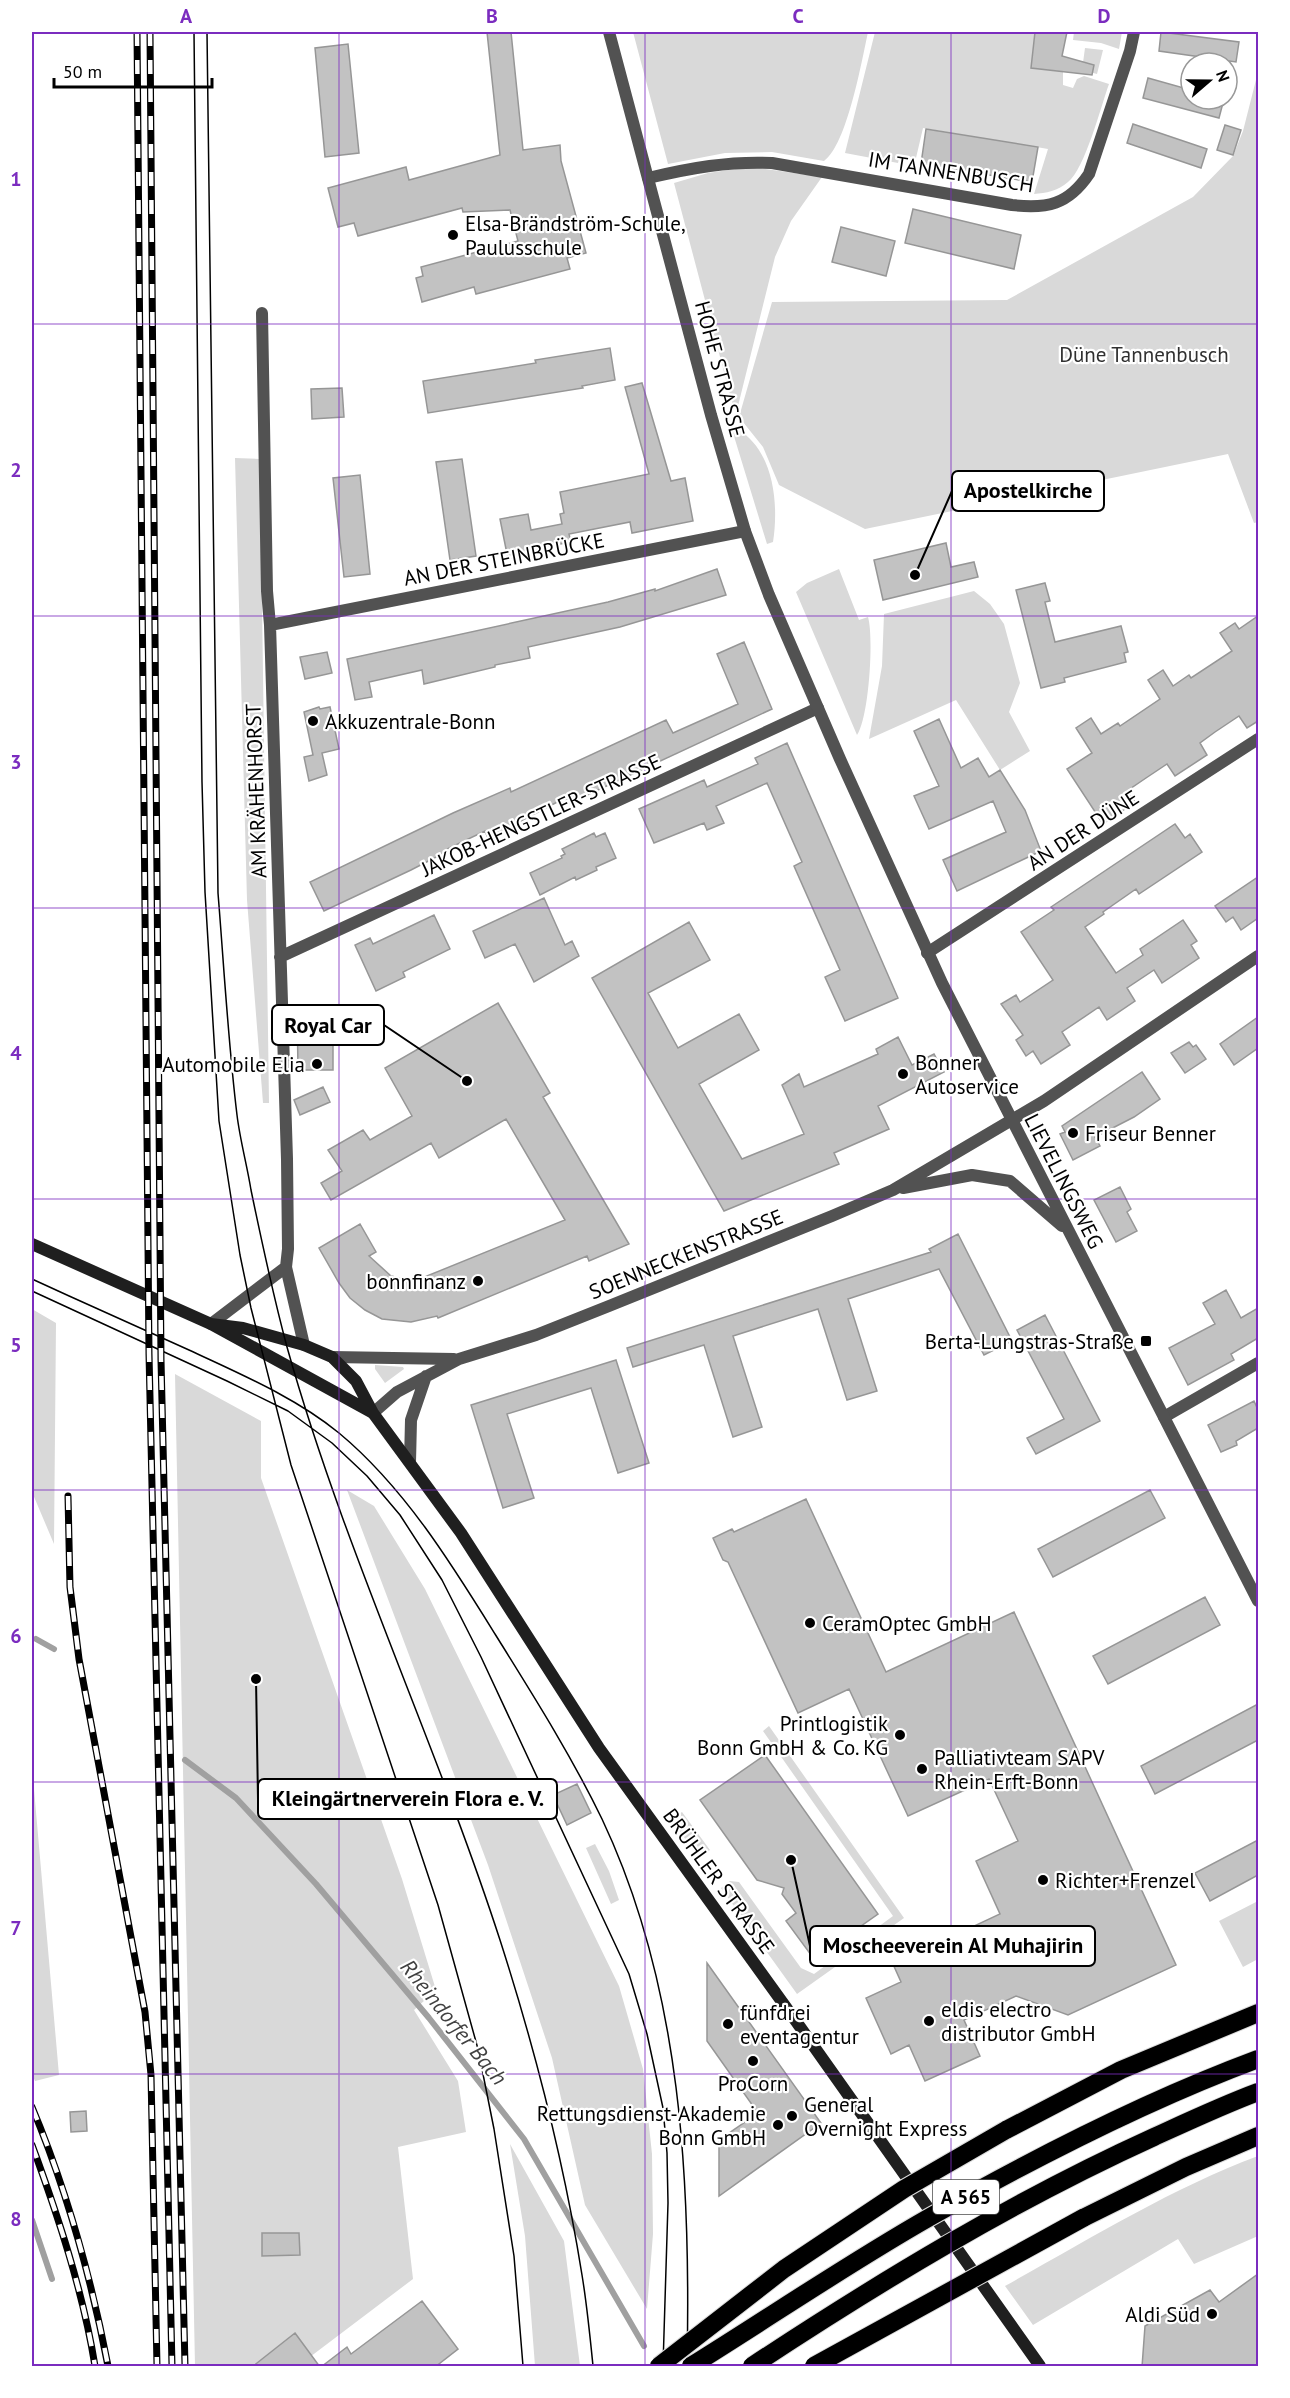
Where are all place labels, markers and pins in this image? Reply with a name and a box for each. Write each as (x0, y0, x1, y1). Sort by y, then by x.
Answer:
place label: Elsa-Brändström-Schule, Paulusschule (465, 210, 686, 261)
marker: Elsa-Brändström-Schule, Paulusschule (446, 228, 460, 242)
callout: Apostelkirche (952, 471, 1104, 511)
place label: Akkuzentrale-Bonn (325, 708, 495, 735)
marker: Akkuzentrale-Bonn (306, 714, 320, 728)
callout: Royal Car (272, 1005, 384, 1045)
place label: Bonner Autoservice (915, 1049, 1019, 1100)
place label: Automobile Elia (162, 1051, 305, 1078)
marker: Automobile Elia (310, 1057, 324, 1071)
marker: Bonner Autoservice (896, 1067, 910, 1081)
place label: Friseur Benner (1085, 1120, 1216, 1147)
marker: Friseur Benner (1066, 1126, 1080, 1140)
place label: bonnfinanz (366, 1268, 466, 1295)
marker: bonnfinanz (471, 1274, 485, 1288)
place label: Berta-Lungstras-Straße (925, 1328, 1134, 1355)
marker: Berta-Lungstras-Straße (1139, 1334, 1153, 1348)
place label: CeramOptec GmbH (822, 1610, 992, 1637)
marker: CeramOptec GmbH (803, 1616, 817, 1630)
place label: Printlogistik Bonn GmbH & Co. KG (697, 1710, 888, 1761)
marker: Printlogistik Bonn GmbH & Co. KG (893, 1728, 907, 1742)
place label: Palliativteam SAPV Rhein-Erft-Bonn (934, 1744, 1104, 1795)
marker: Palliativteam SAPV Rhein-Erft-Bonn (915, 1762, 929, 1776)
callout: Kleingärtnerverein Flora e. V. (258, 1779, 557, 1819)
place label: Richter+Frenzel (1055, 1867, 1195, 1894)
marker: Richter+Frenzel (1036, 1873, 1050, 1887)
callout: Moscheeverein Al Muhajirin (810, 1926, 1095, 1966)
place label: eldis electro distributor GmbH (941, 1996, 1096, 2047)
place label: fünfdrei eventagentur (740, 1999, 859, 2050)
marker: eldis electro distributor GmbH (922, 2014, 936, 2028)
marker: fünfdrei eventagentur (721, 2017, 735, 2031)
marker: ProCorn (746, 2054, 760, 2068)
place label: ProCorn (718, 2070, 788, 2097)
place label: General Overnight Express (804, 2091, 967, 2142)
place label: Rettungsdienst-Akademie Bonn GmbH (537, 2100, 766, 2151)
marker: General Overnight Express (785, 2109, 799, 2123)
marker: Rettungsdienst-Akademie Bonn GmbH (771, 2118, 785, 2132)
place label: Aldi Süd (1125, 2301, 1200, 2328)
marker: Aldi Süd (1205, 2307, 1219, 2321)

